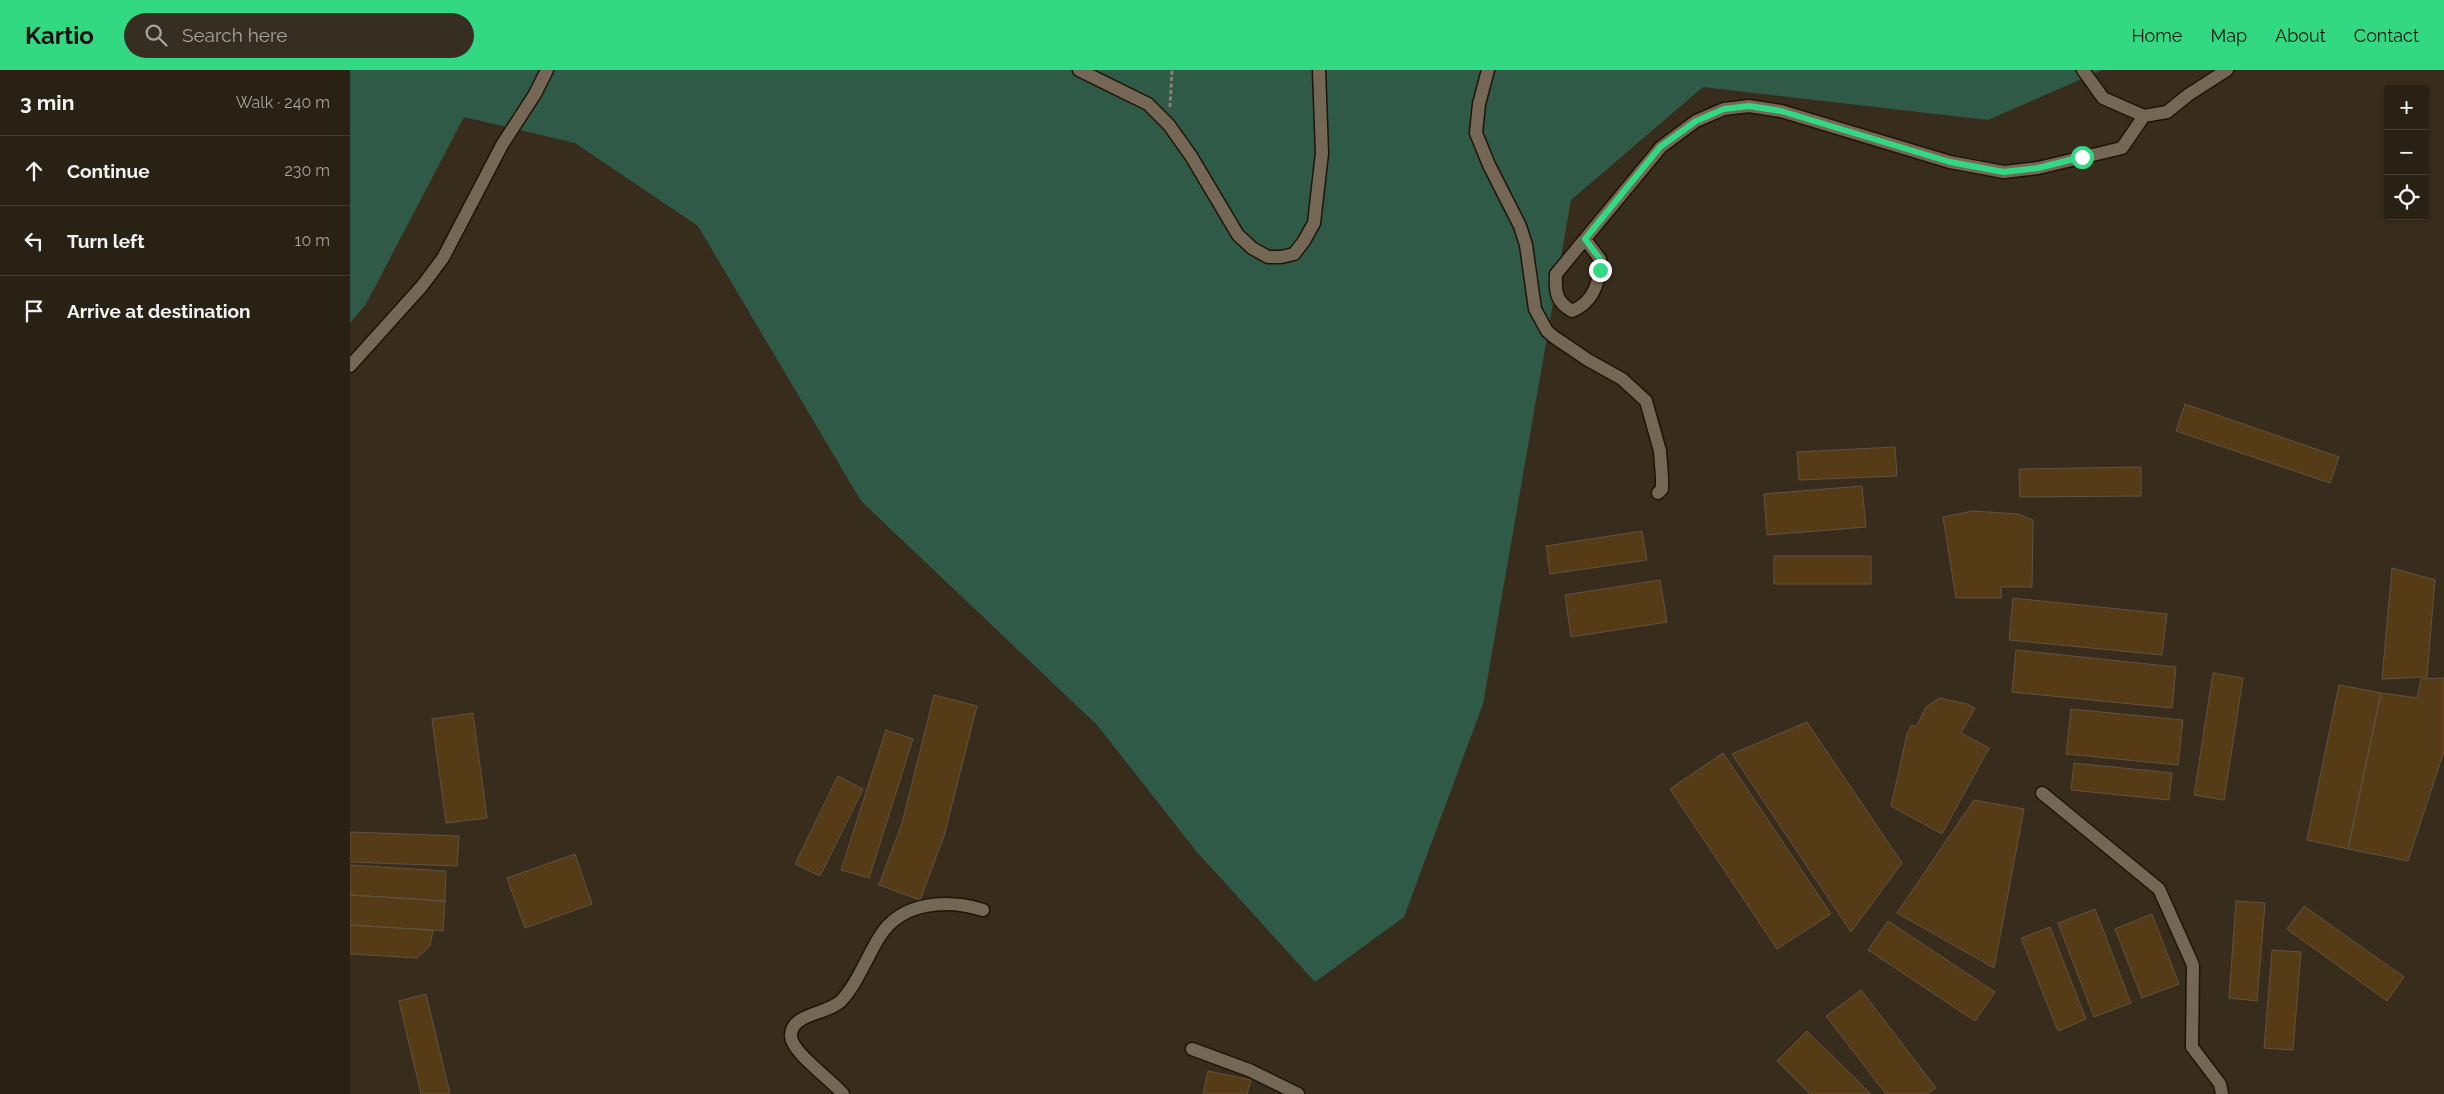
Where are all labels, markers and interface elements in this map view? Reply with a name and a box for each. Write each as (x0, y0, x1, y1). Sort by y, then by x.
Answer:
search box (124, 13, 474, 58)
text: Kartio (25, 21, 94, 50)
icon: search (142, 21, 170, 49)
text: Search here (182, 24, 287, 46)
text: Home (2131, 25, 2182, 46)
text: Map (2210, 25, 2247, 46)
text: About (2275, 25, 2326, 46)
text: Contact (2354, 25, 2419, 46)
map controls (2384, 85, 2429, 220)
button: + (2384, 85, 2429, 130)
text: 3 min (20, 90, 74, 115)
text: Walk · 240 m (236, 93, 330, 112)
button: − (2384, 130, 2429, 175)
route start (2071, 146, 2094, 169)
icon: ahead (20, 157, 48, 185)
text: Continue (67, 160, 150, 182)
text: 230 m (285, 161, 330, 180)
button: locate (2384, 175, 2429, 220)
icon: left (20, 227, 48, 255)
text: Turn left (67, 230, 144, 252)
text: 10 m (295, 231, 330, 250)
route end (1589, 259, 1612, 282)
icon: arrive (20, 297, 48, 325)
text: Arrive at destination (67, 300, 251, 322)

